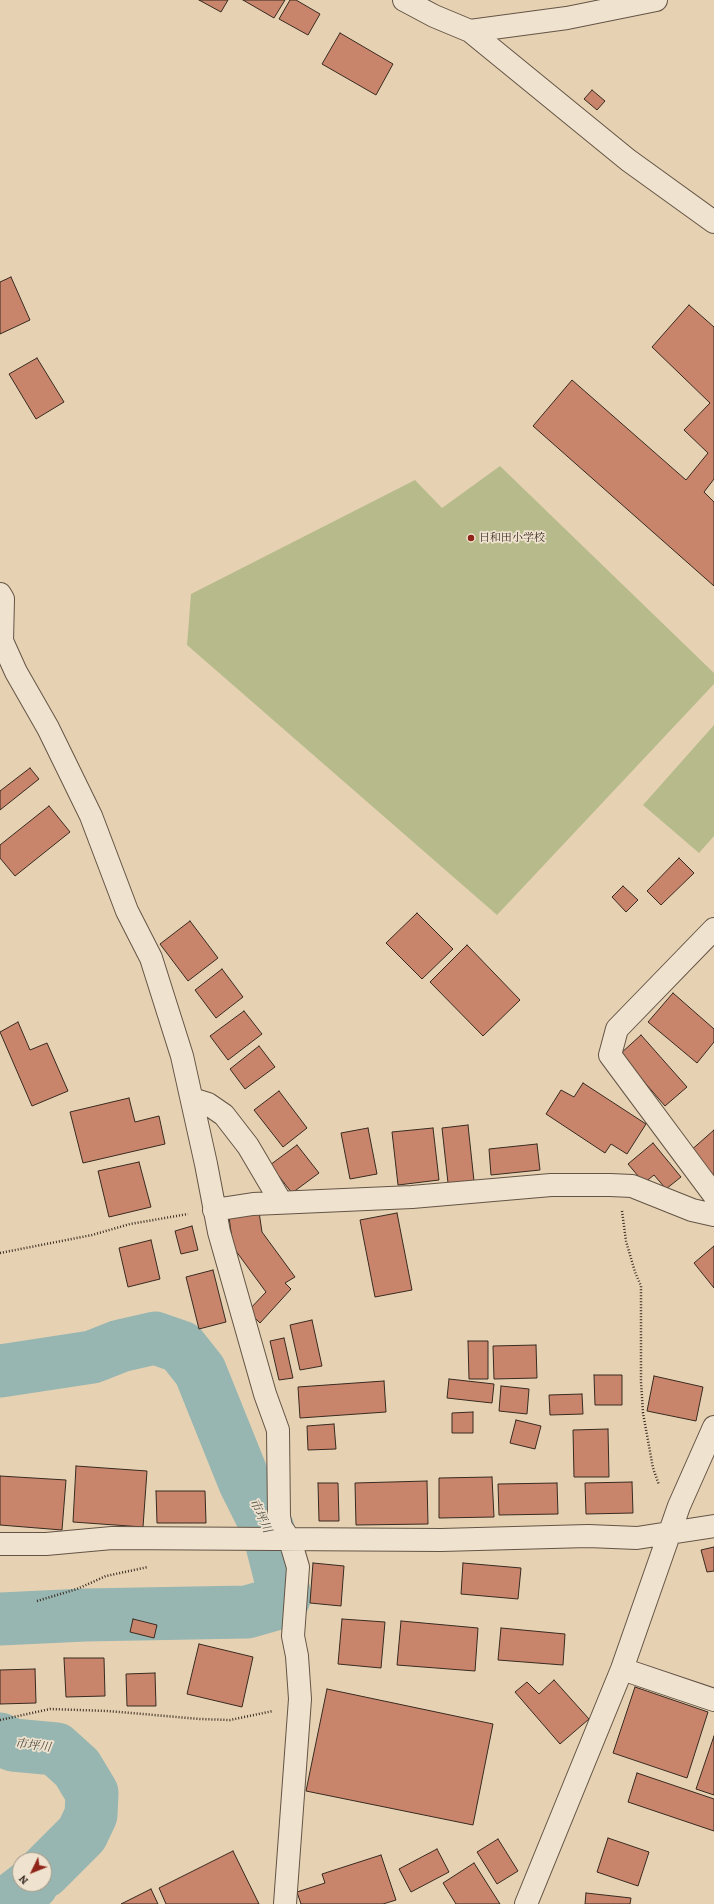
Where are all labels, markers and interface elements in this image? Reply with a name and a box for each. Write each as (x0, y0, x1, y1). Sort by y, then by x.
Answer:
place label: 日和田小学校 (479, 531, 545, 545)
marker: 日和田小学校 (466, 533, 476, 543)
water label: 市坪川 (246, 1497, 274, 1535)
water label: 市坪川 (14, 1737, 52, 1755)
north arrow (12, 1852, 52, 1892)
text: N (15, 1872, 32, 1888)

